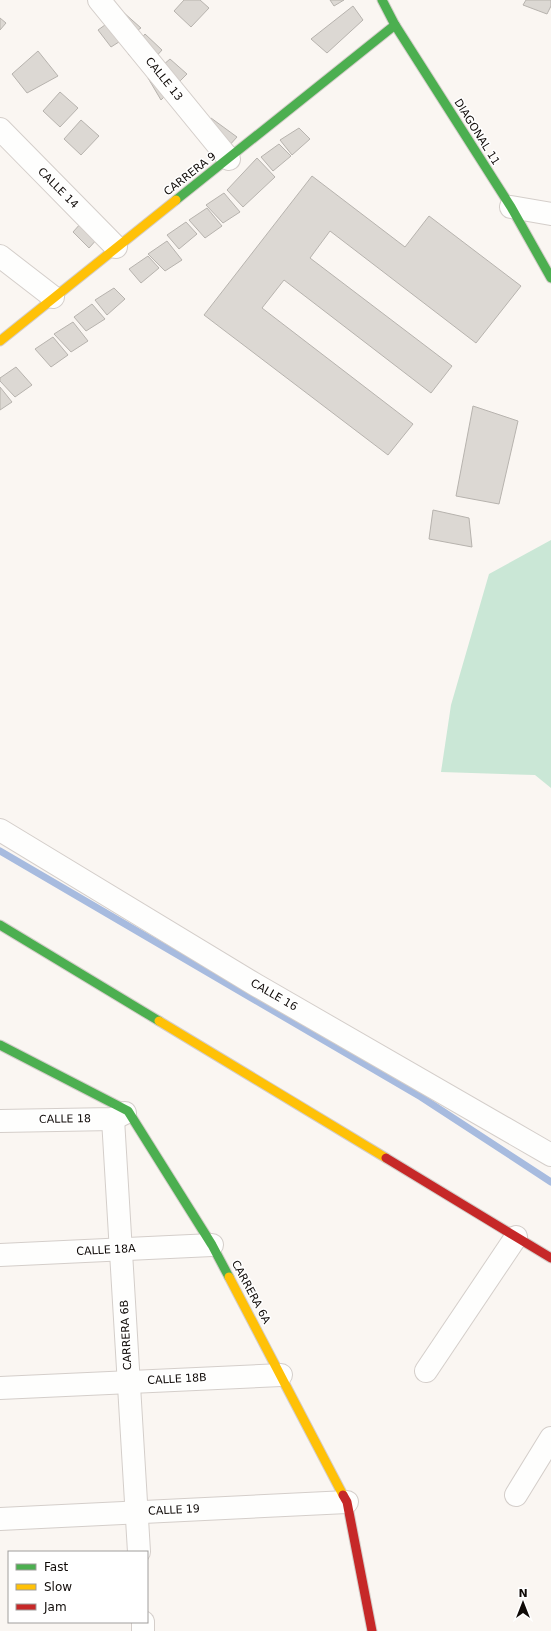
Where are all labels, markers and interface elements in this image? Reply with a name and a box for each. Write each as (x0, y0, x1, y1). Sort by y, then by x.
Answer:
street label: CALLE 13 (143, 55, 185, 103)
street label: DIAGONAL 11 (451, 96, 503, 168)
street label: CARRERA 9 (161, 150, 219, 198)
street label: CALLE 14 (35, 165, 81, 211)
street label: CALLE 16 (248, 976, 300, 1014)
street label: CALLE 18 (39, 1112, 91, 1126)
street label: CALLE 18A (76, 1242, 136, 1258)
street label: CARRERA 6A (229, 1258, 273, 1326)
street label: CARRERA 6B (118, 1300, 134, 1370)
street label: CALLE 18B (147, 1371, 207, 1387)
street label: CALLE 19 (148, 1502, 200, 1518)
legend (8, 1551, 148, 1623)
text: Fast (44, 1560, 68, 1574)
text: Slow (44, 1580, 72, 1594)
north arrow (503, 1583, 543, 1623)
text: N (518, 1587, 528, 1600)
text: Jam (43, 1600, 67, 1614)

